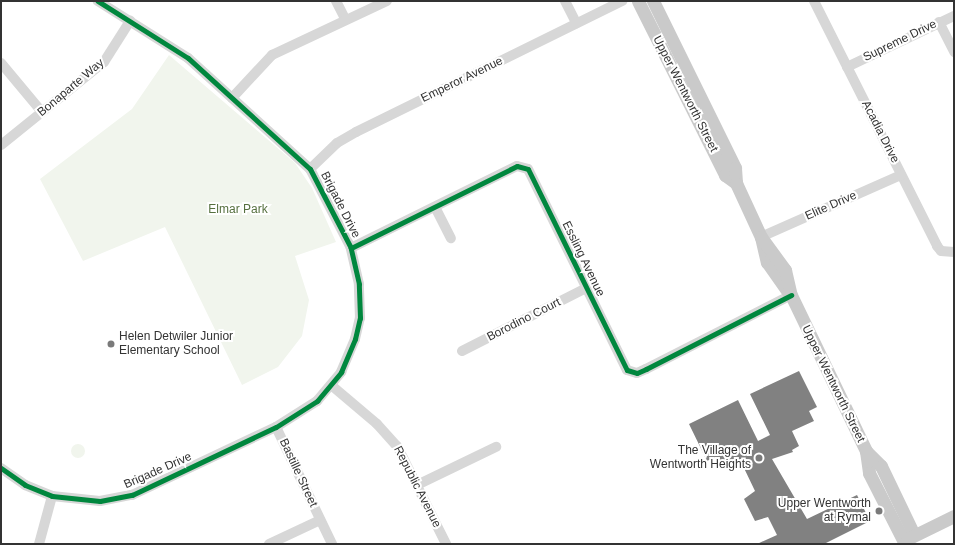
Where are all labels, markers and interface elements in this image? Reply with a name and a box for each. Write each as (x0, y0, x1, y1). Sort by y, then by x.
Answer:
street label: Supreme Drive (861, 17, 939, 65)
street label: Upper Wentworth Street (649, 33, 721, 155)
street label: Emperor Avenue (418, 54, 506, 106)
street label: Bonaparte Way (35, 56, 107, 120)
street label: Acadia Drive (858, 98, 902, 166)
street label: Brigade Drive (317, 169, 363, 241)
street label: Elite Drive (803, 188, 859, 224)
park label: Elmar Park (208, 203, 268, 217)
street label: Essling Avenue (558, 219, 608, 299)
street label: Borodino Court (485, 295, 563, 345)
street label: Upper Wentworth Street (798, 323, 868, 445)
place label: Helen Detwiler Junior Elementary School (119, 330, 233, 358)
marker: Helen Detwiler Junior Elementary School (106, 339, 116, 349)
street label: Bastille Street (276, 436, 320, 510)
street label: Republic Avenue (390, 443, 444, 531)
place label: The Village of Wentworth Heights (650, 444, 751, 472)
street label: Brigade Drive (122, 450, 194, 492)
marker: The Village of Wentworth Heights (754, 453, 764, 463)
place label: Upper Wentworth at Rymal (778, 497, 871, 525)
marker: Upper Wentworth at Rymal (874, 506, 884, 516)

